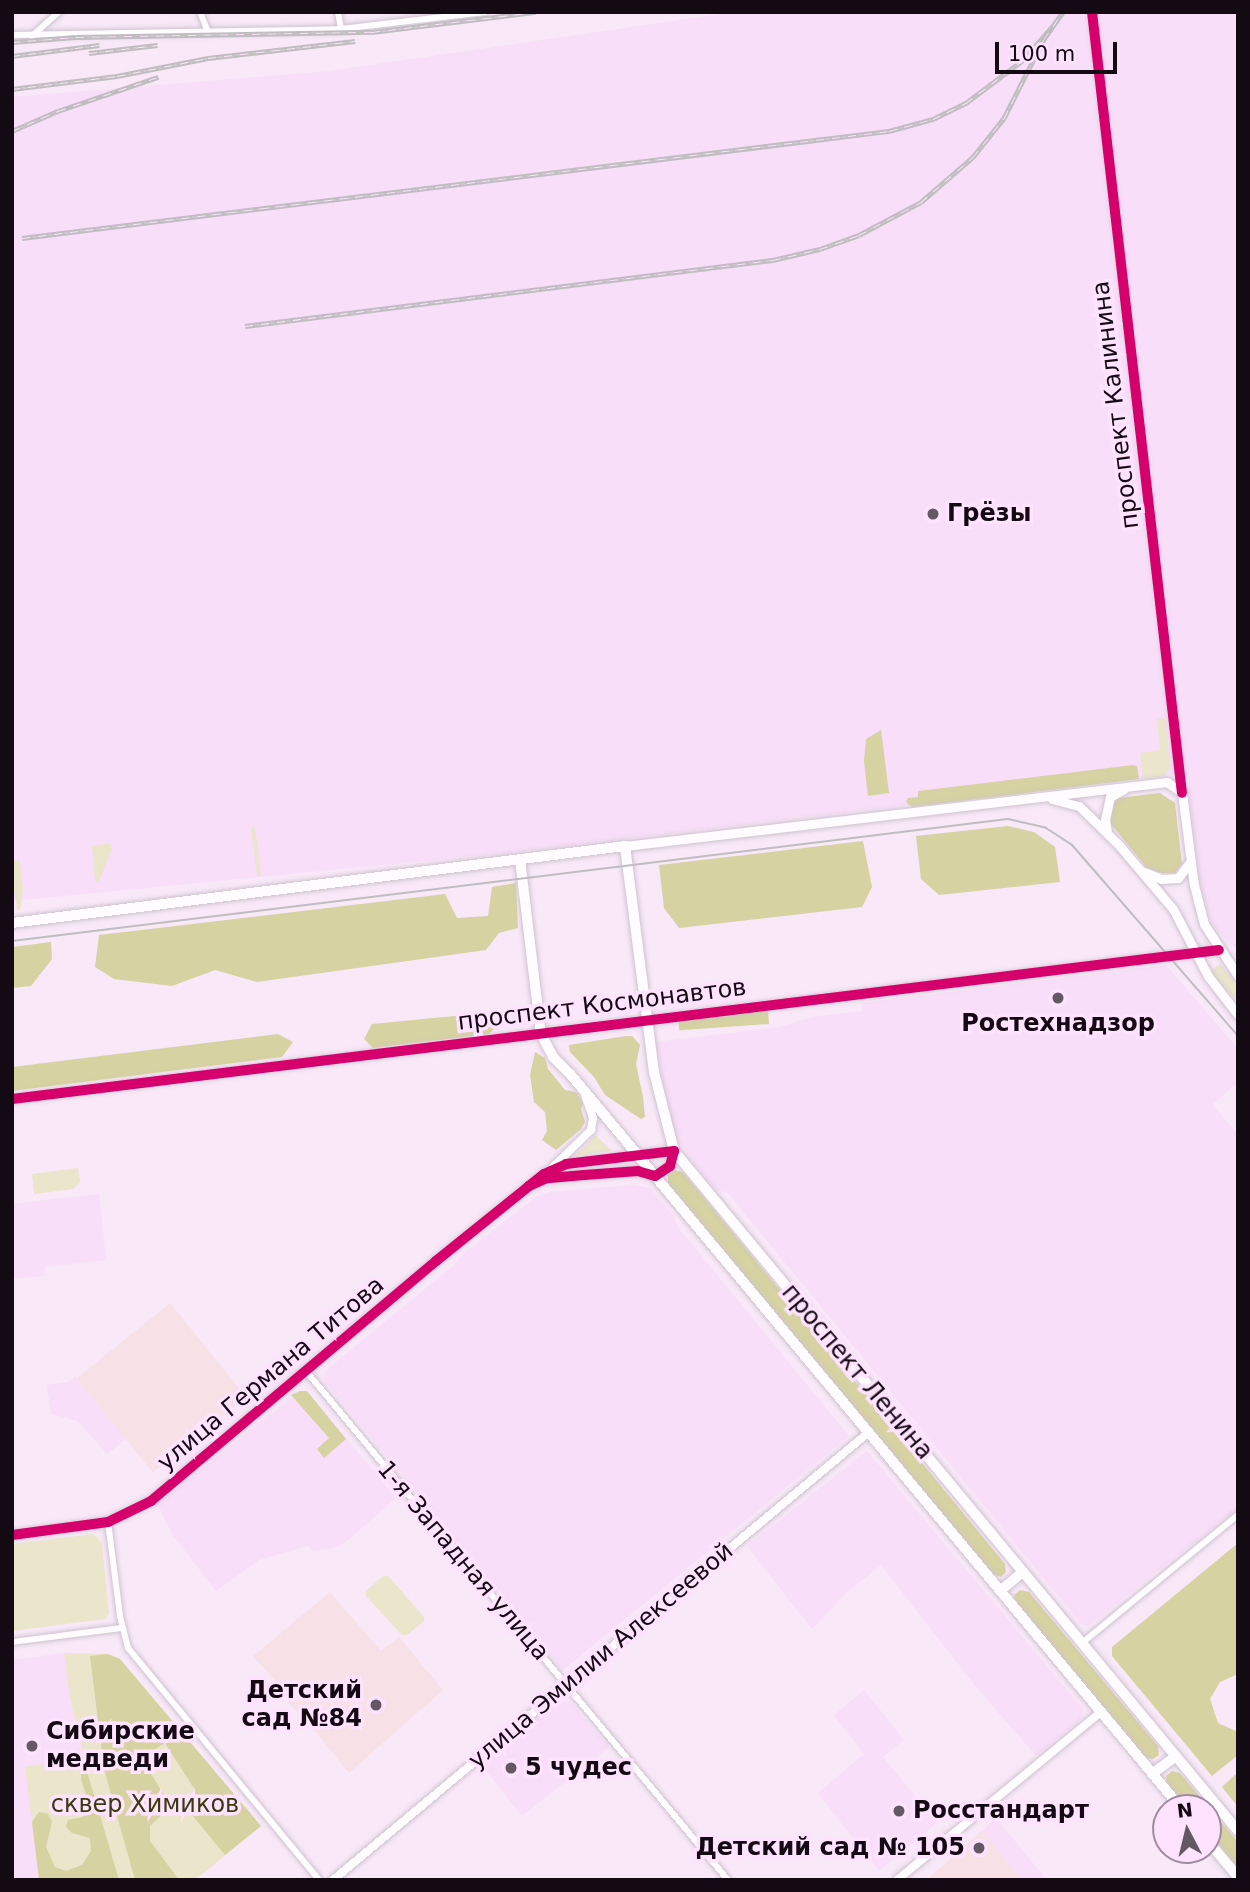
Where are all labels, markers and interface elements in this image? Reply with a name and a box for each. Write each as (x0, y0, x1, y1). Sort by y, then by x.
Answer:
scale bar (998, 28, 1120, 72)
text: 100 m (1008, 42, 1075, 66)
street label: проспект Калинина (1086, 279, 1146, 531)
place label: Грёзы (947, 500, 1031, 528)
marker: Грёзы (925, 506, 941, 522)
street label: проспект Космонавтов (456, 973, 748, 1037)
marker: Ростехнадзор (1050, 990, 1066, 1006)
place label: Ростехнадзор (961, 1010, 1155, 1038)
street label: улица Германа Титова (152, 1271, 390, 1477)
street label: проспект Ленина (775, 1279, 939, 1465)
street label: 1-я Западная улица (371, 1455, 555, 1667)
street label: улица Эмилии Алексеевой (463, 1537, 739, 1775)
place label: Детский сад №84 (242, 1677, 362, 1733)
marker: Детский сад №84 (368, 1697, 384, 1713)
place label: Сибирские медведи (46, 1718, 195, 1774)
marker: Сибирские медведи (24, 1738, 40, 1754)
place label: 5 чудес (525, 1754, 632, 1782)
marker: 5 чудес (503, 1760, 519, 1776)
park label: сквер Химиков (51, 1791, 239, 1819)
north arrow (1152, 1794, 1222, 1864)
place label: Росстандарт (913, 1797, 1089, 1825)
text: N (1175, 1798, 1194, 1822)
marker: Росстандарт (891, 1803, 907, 1819)
place label: Детский сад № 105 (695, 1834, 965, 1862)
marker: Детский сад № 105 (971, 1840, 987, 1856)

